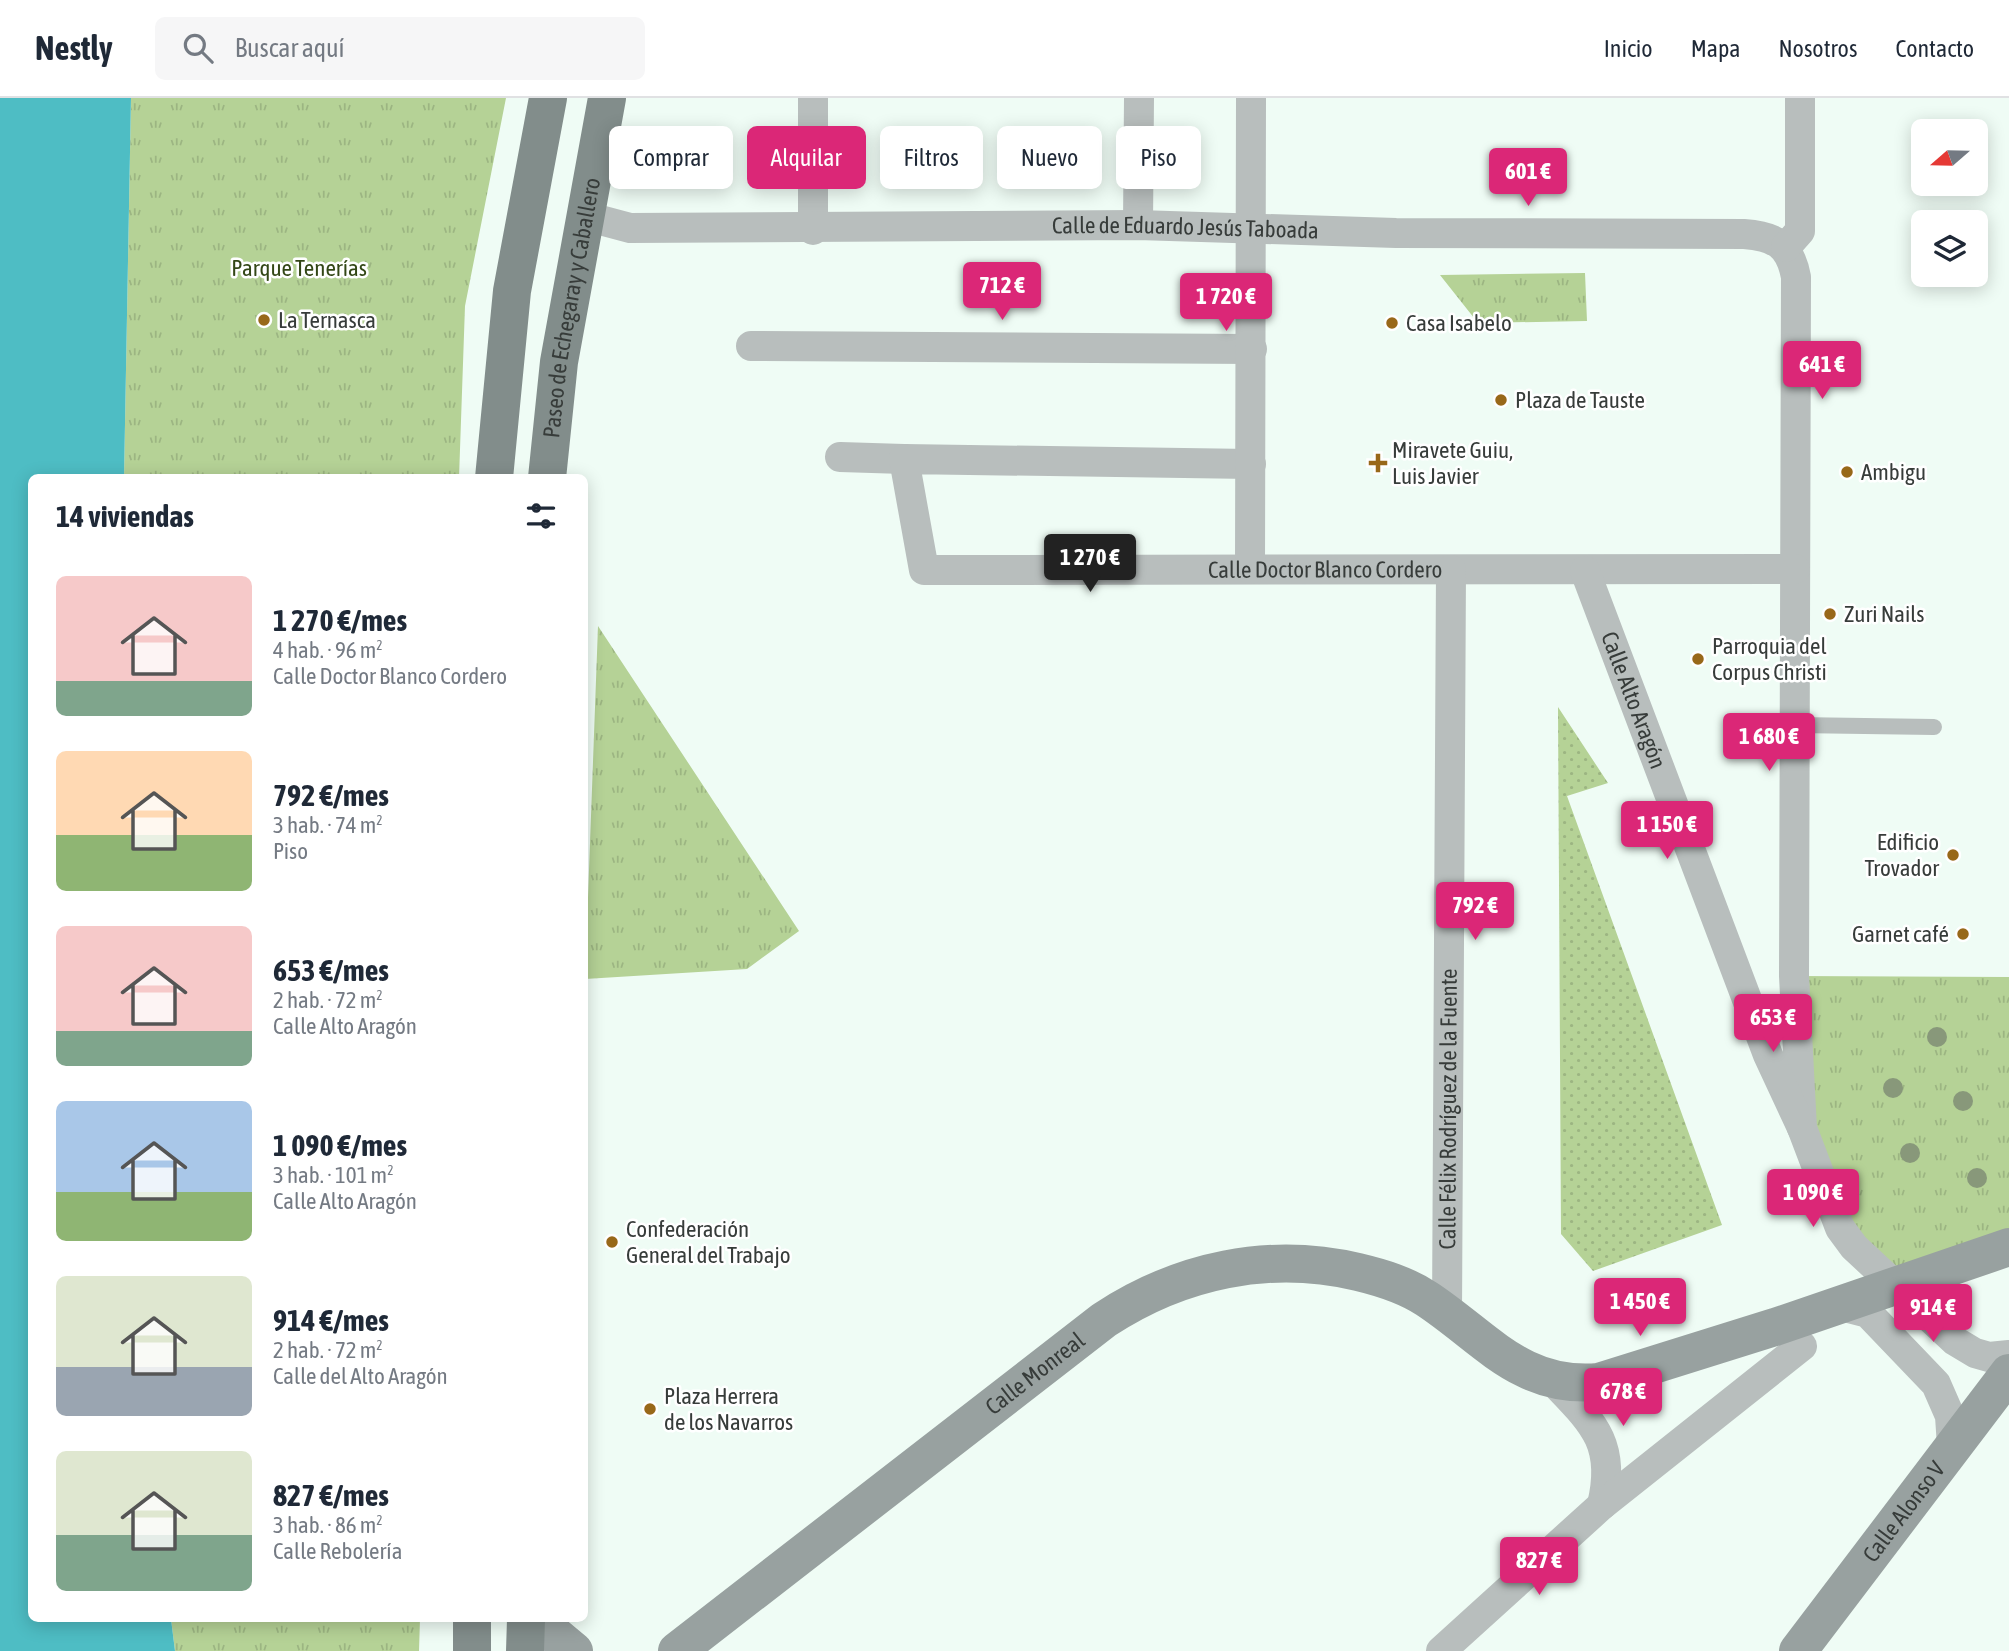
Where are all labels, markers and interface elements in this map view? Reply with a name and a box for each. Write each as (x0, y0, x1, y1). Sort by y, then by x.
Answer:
search box (155, 17, 645, 80)
text: Nestly (35, 29, 113, 67)
icon: search (179, 29, 217, 67)
text: Buscar aquí (235, 33, 345, 63)
text: Inicio (1604, 35, 1653, 62)
text: Mapa (1691, 35, 1740, 62)
text: Nosotros (1778, 35, 1857, 62)
text: Contacto (1895, 35, 1974, 62)
north arrow (1911, 119, 1988, 196)
map controls (1911, 119, 1988, 287)
chip: Comprar (609, 126, 733, 189)
chip: Alquilar (747, 126, 866, 189)
chip: Filtros (880, 126, 983, 189)
chip: Nuevo (997, 126, 1102, 189)
chip: Piso (1116, 126, 1201, 189)
pin: 601 € (1479, 148, 1577, 208)
text: 601 € (1505, 158, 1551, 184)
street label: Paseo de Echegaray y Caballero (538, 176, 605, 439)
button: layers (1911, 210, 1988, 287)
street label: Calle de Eduardo Jesús Taboada (1052, 212, 1319, 244)
park label: Parque Tenerías (231, 255, 367, 281)
pin: 712 € (953, 262, 1051, 322)
text: 712 € (979, 272, 1025, 298)
pin: 1 720 € (1161, 274, 1291, 333)
text: 1 720 € (1196, 283, 1256, 309)
place label: La Ternasca (278, 307, 376, 333)
place label: Casa Isabelo (1406, 310, 1512, 336)
marker: La Ternasca (256, 312, 272, 328)
marker: Casa Isabelo (1384, 315, 1400, 331)
pin: 641 € (1773, 342, 1871, 401)
text: 641 € (1799, 351, 1845, 377)
place label: Plaza de Tauste (1515, 387, 1645, 413)
marker: Plaza de Tauste (1493, 392, 1509, 408)
place label: Miravete Guiu, Luis Javier (1392, 437, 1513, 489)
marker: Miravete Guiu, Luis Javier (1370, 455, 1386, 471)
place label: Ambigu (1861, 459, 1926, 485)
marker: Ambigu (1839, 464, 1855, 480)
icon: filters (522, 497, 560, 535)
text: 14 viviendas (56, 499, 194, 533)
pin: 1 270 € (1025, 534, 1155, 594)
text: 1 270 € (1060, 544, 1120, 570)
street label: Calle Doctor Blanco Cordero (1208, 556, 1442, 583)
place label: Zuri Nails (1844, 601, 1924, 627)
text: 1 270 €/mes (273, 603, 407, 637)
icon: home (112, 604, 196, 688)
marker: Zuri Nails (1822, 606, 1838, 622)
street label: Calle Alto Aragón (1596, 628, 1671, 772)
place label: Parroquia del Corpus Christi (1712, 633, 1827, 685)
text: 4 hab. · 96 m² (273, 637, 383, 663)
marker: Parroquia del Corpus Christi (1690, 651, 1706, 667)
text: Calle Doctor Blanco Cordero (273, 663, 507, 689)
pin: 1 680 € (1704, 714, 1834, 773)
text: 1 680 € (1739, 723, 1799, 749)
text: 792 €/mes (273, 778, 389, 812)
icon: home (112, 779, 196, 863)
pin: 1 150 € (1602, 802, 1732, 861)
text: 1 150 € (1637, 811, 1697, 837)
text: 3 hab. · 74 m² (273, 812, 383, 838)
place label: Edificio Trovador (1864, 829, 1940, 881)
text: Piso (273, 838, 308, 864)
marker: Edificio Trovador (1945, 847, 1961, 863)
pin: 792 € (1426, 882, 1524, 942)
text: 792 € (1452, 892, 1498, 918)
place label: Garnet café (1852, 921, 1949, 947)
marker: Garnet café (1955, 926, 1971, 942)
text: 653 €/mes (273, 953, 389, 987)
icon: home (112, 954, 196, 1038)
street label: Calle Félix Rodríguez de la Fuente (1434, 968, 1462, 1250)
text: 2 hab. · 72 m² (273, 987, 383, 1013)
pin: 653 € (1724, 995, 1822, 1054)
text: 653 € (1750, 1004, 1796, 1030)
text: Calle Alto Aragón (273, 1013, 417, 1039)
text: 1 090 €/mes (273, 1128, 407, 1162)
icon: home (112, 1129, 196, 1213)
text: 3 hab. · 101 m² (273, 1162, 394, 1188)
pin: 1 090 € (1748, 1170, 1878, 1229)
text: 1 090 € (1783, 1179, 1843, 1205)
text: Calle Alto Aragón (273, 1188, 417, 1214)
place label: Confederación General del Trabajo (626, 1216, 791, 1268)
marker: Confederación General del Trabajo (604, 1234, 620, 1250)
pin: 1 450 € (1575, 1278, 1705, 1338)
pin: 914 € (1884, 1284, 1982, 1344)
text: 1 450 € (1610, 1288, 1670, 1314)
text: 914 € (1910, 1294, 1956, 1320)
text: 914 €/mes (273, 1303, 389, 1337)
icon: home (112, 1304, 196, 1388)
street label: Calle Monreal (980, 1327, 1090, 1420)
text: 2 hab. · 72 m² (273, 1337, 383, 1363)
text: Calle del Alto Aragón (273, 1363, 448, 1389)
pin: 678 € (1574, 1368, 1672, 1428)
text: 678 € (1600, 1378, 1646, 1404)
place label: Plaza Herrera de los Navarros (664, 1383, 793, 1435)
marker: Plaza Herrera de los Navarros (642, 1401, 658, 1417)
street label: Calle Alonso V (1857, 1456, 1951, 1567)
text: 827 €/mes (273, 1478, 389, 1512)
icon: home (112, 1479, 196, 1563)
text: 3 hab. · 86 m² (273, 1512, 383, 1538)
text: Calle Rebolería (273, 1538, 402, 1564)
pin: 827 € (1490, 1538, 1588, 1597)
text: 827 € (1516, 1547, 1562, 1573)

